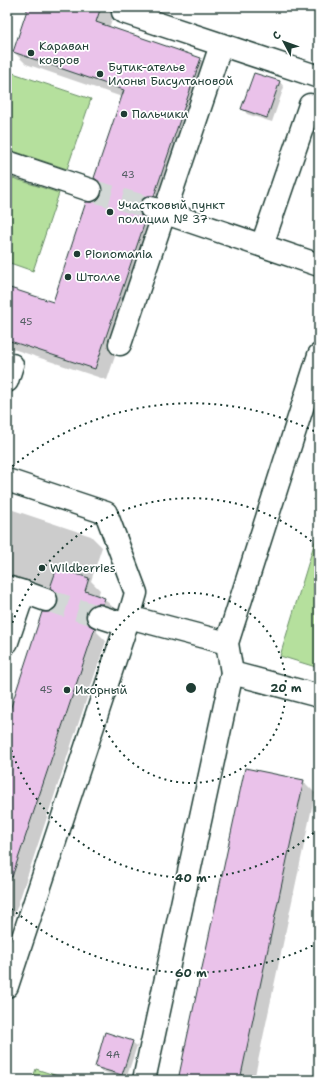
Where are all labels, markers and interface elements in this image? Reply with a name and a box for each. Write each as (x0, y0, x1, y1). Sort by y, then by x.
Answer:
north arrow (264, 22, 304, 62)
text: С (269, 28, 285, 43)
place label: Караван ковров (39, 38, 89, 68)
marker: Караван ковров (26, 48, 36, 58)
place label: Бутик-ателье Илоны Бисултановой (108, 59, 233, 89)
marker: Бутик-ателье Илоны Бисултановой (95, 69, 105, 79)
place label: Пальчики (132, 106, 189, 122)
marker: Пальчики (119, 109, 129, 119)
house number: 43 (121, 168, 135, 181)
place label: Участковый пункт полиции № 37 (118, 197, 226, 227)
marker: Участковый пункт полиции № 37 (105, 207, 115, 217)
place label: Pionomania (85, 246, 153, 262)
marker: Pionomania (72, 249, 82, 259)
place label: Штолле (76, 269, 121, 285)
marker: Штолле (63, 272, 73, 282)
house number: 45 (20, 315, 32, 328)
place label: Wildberries (50, 560, 116, 576)
marker: Wildberries (37, 563, 47, 573)
text: 20 m (270, 680, 302, 696)
centre of rings (184, 681, 198, 695)
place label: Икорный (75, 682, 127, 698)
house number: 45 (40, 683, 52, 696)
marker: Икорный (62, 685, 72, 695)
text: 40 m (175, 870, 207, 886)
text: 60 m (175, 965, 207, 981)
house number: 4А (106, 1048, 120, 1061)

